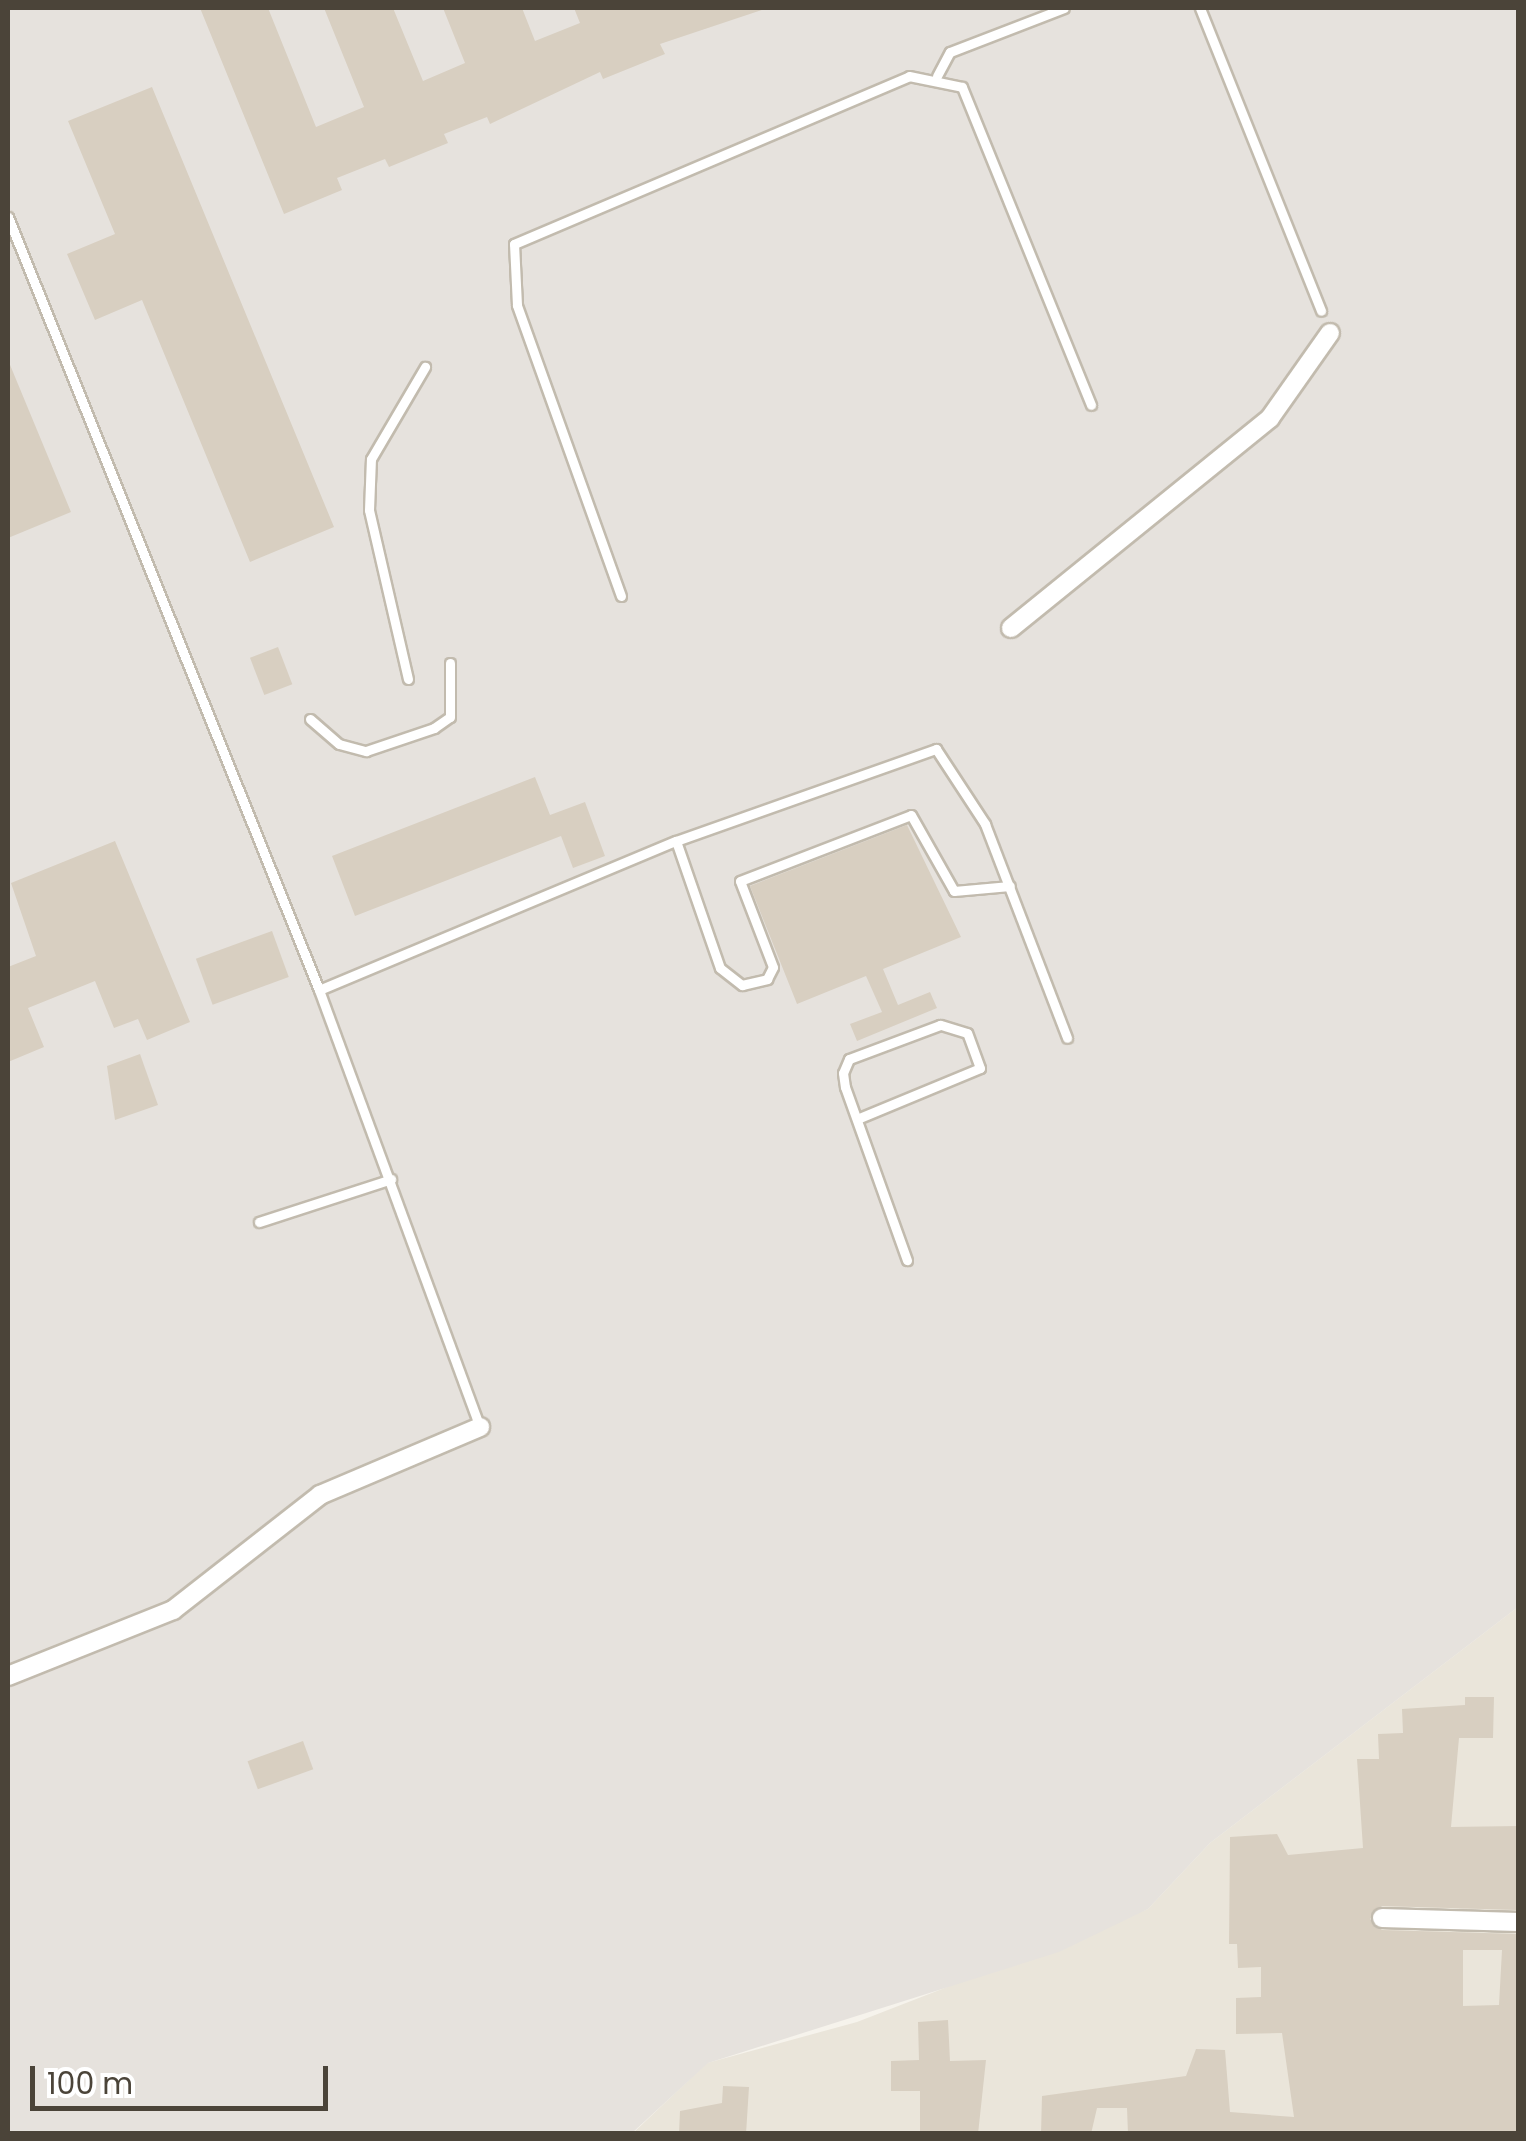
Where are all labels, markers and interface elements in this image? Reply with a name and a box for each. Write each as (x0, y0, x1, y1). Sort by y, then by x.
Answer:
scale bar (35, 2046, 332, 2108)
text: 100 m (47, 2062, 133, 2105)

